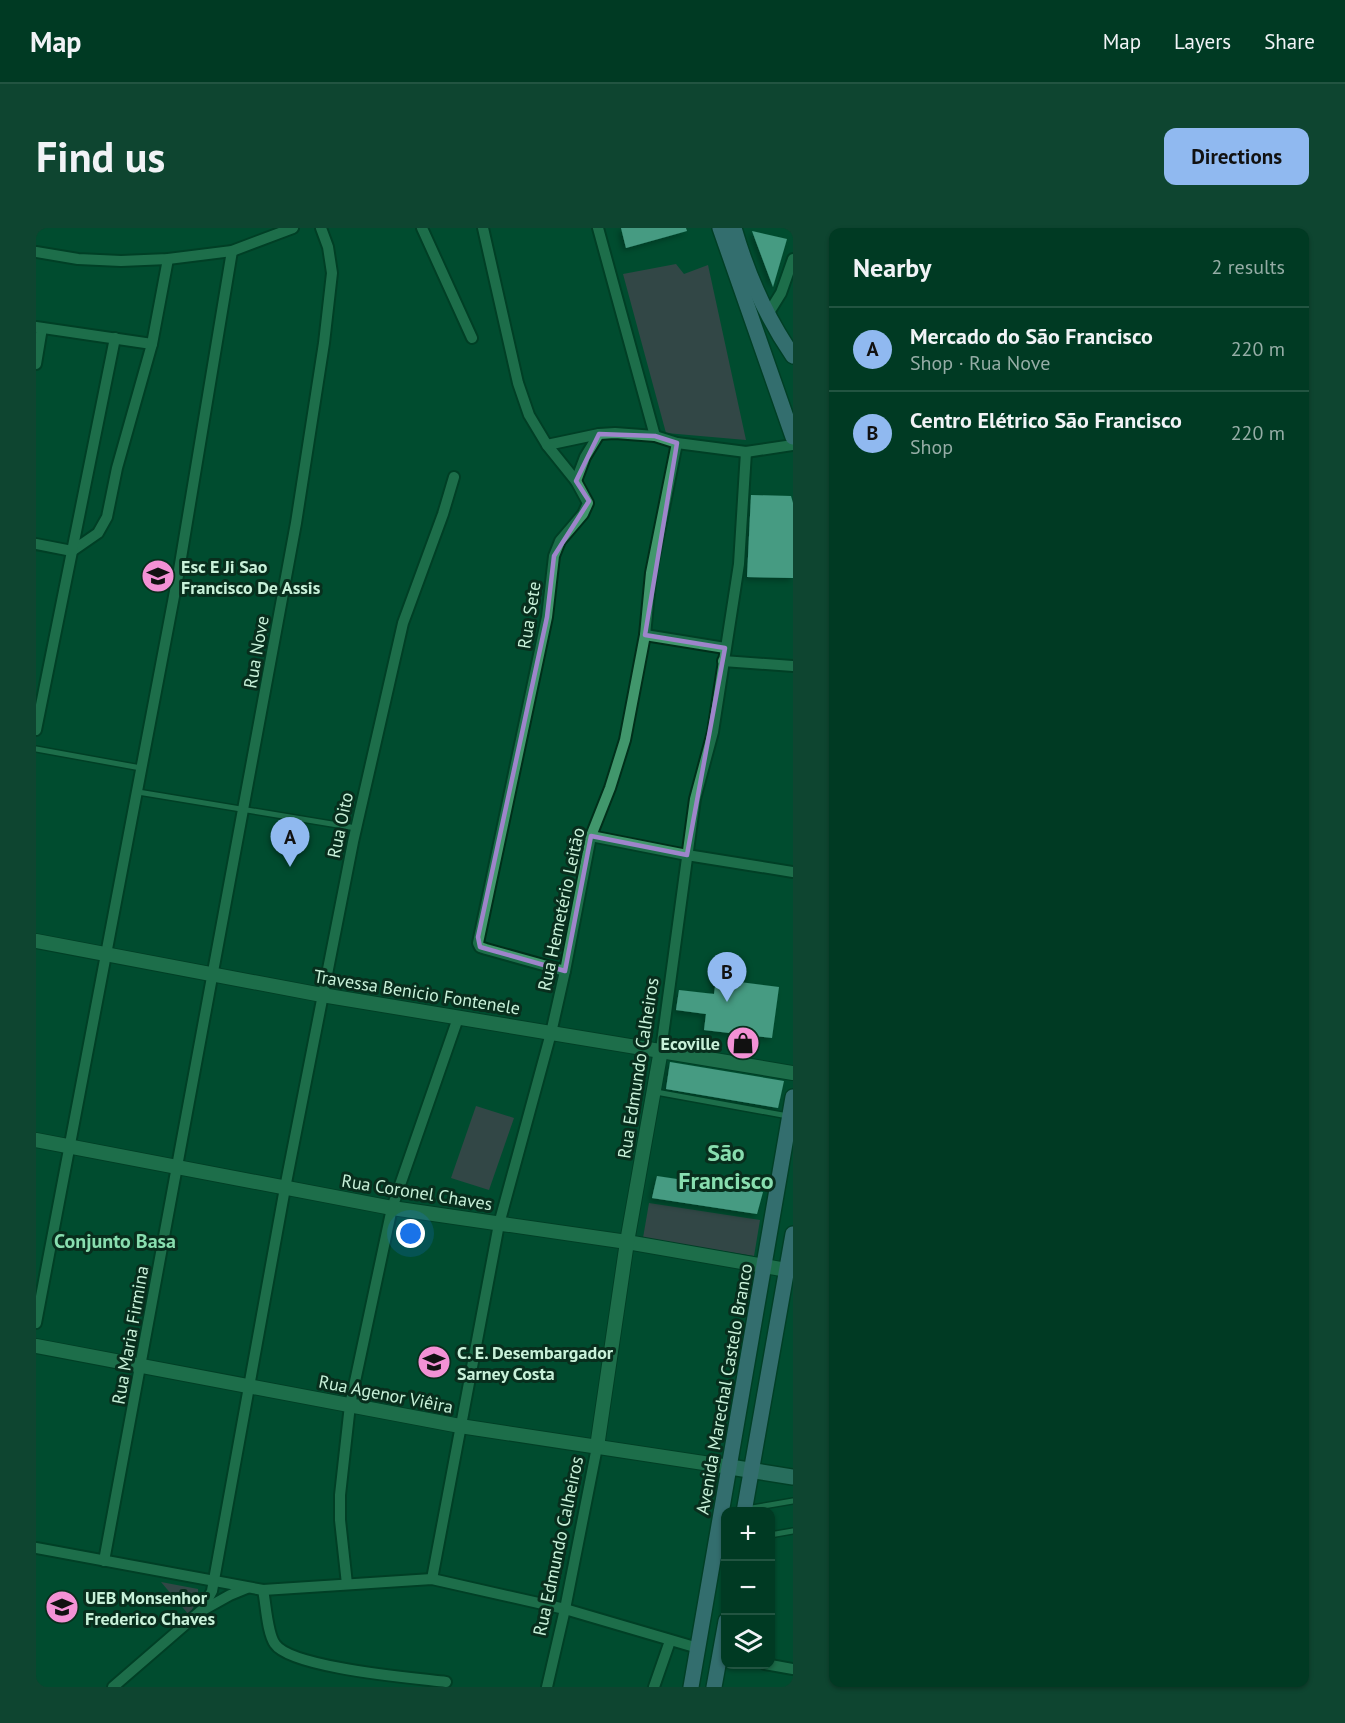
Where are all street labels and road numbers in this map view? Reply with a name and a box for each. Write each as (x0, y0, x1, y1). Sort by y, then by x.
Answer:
street label: Rua Sete (512, 580, 546, 650)
street label: Rua Nove (238, 614, 274, 690)
street label: Rua Oito (322, 790, 358, 860)
street label: Rua Hemetério Leitão (532, 825, 590, 993)
street label: Travessa Benicio Fontenele (312, 964, 522, 1020)
street label: Rua Edmundo Calheiros (612, 976, 664, 1160)
street label: Rua Coronel Chaves (340, 1169, 494, 1215)
street label: Avenida Marechal Castelo Branco (691, 1262, 757, 1516)
street label: Rua Maria Firmina (106, 1264, 154, 1406)
street label: Rua Agenor Viêira (317, 1370, 455, 1418)
street label: Rua Edmundo Calheiros (528, 1454, 588, 1638)

